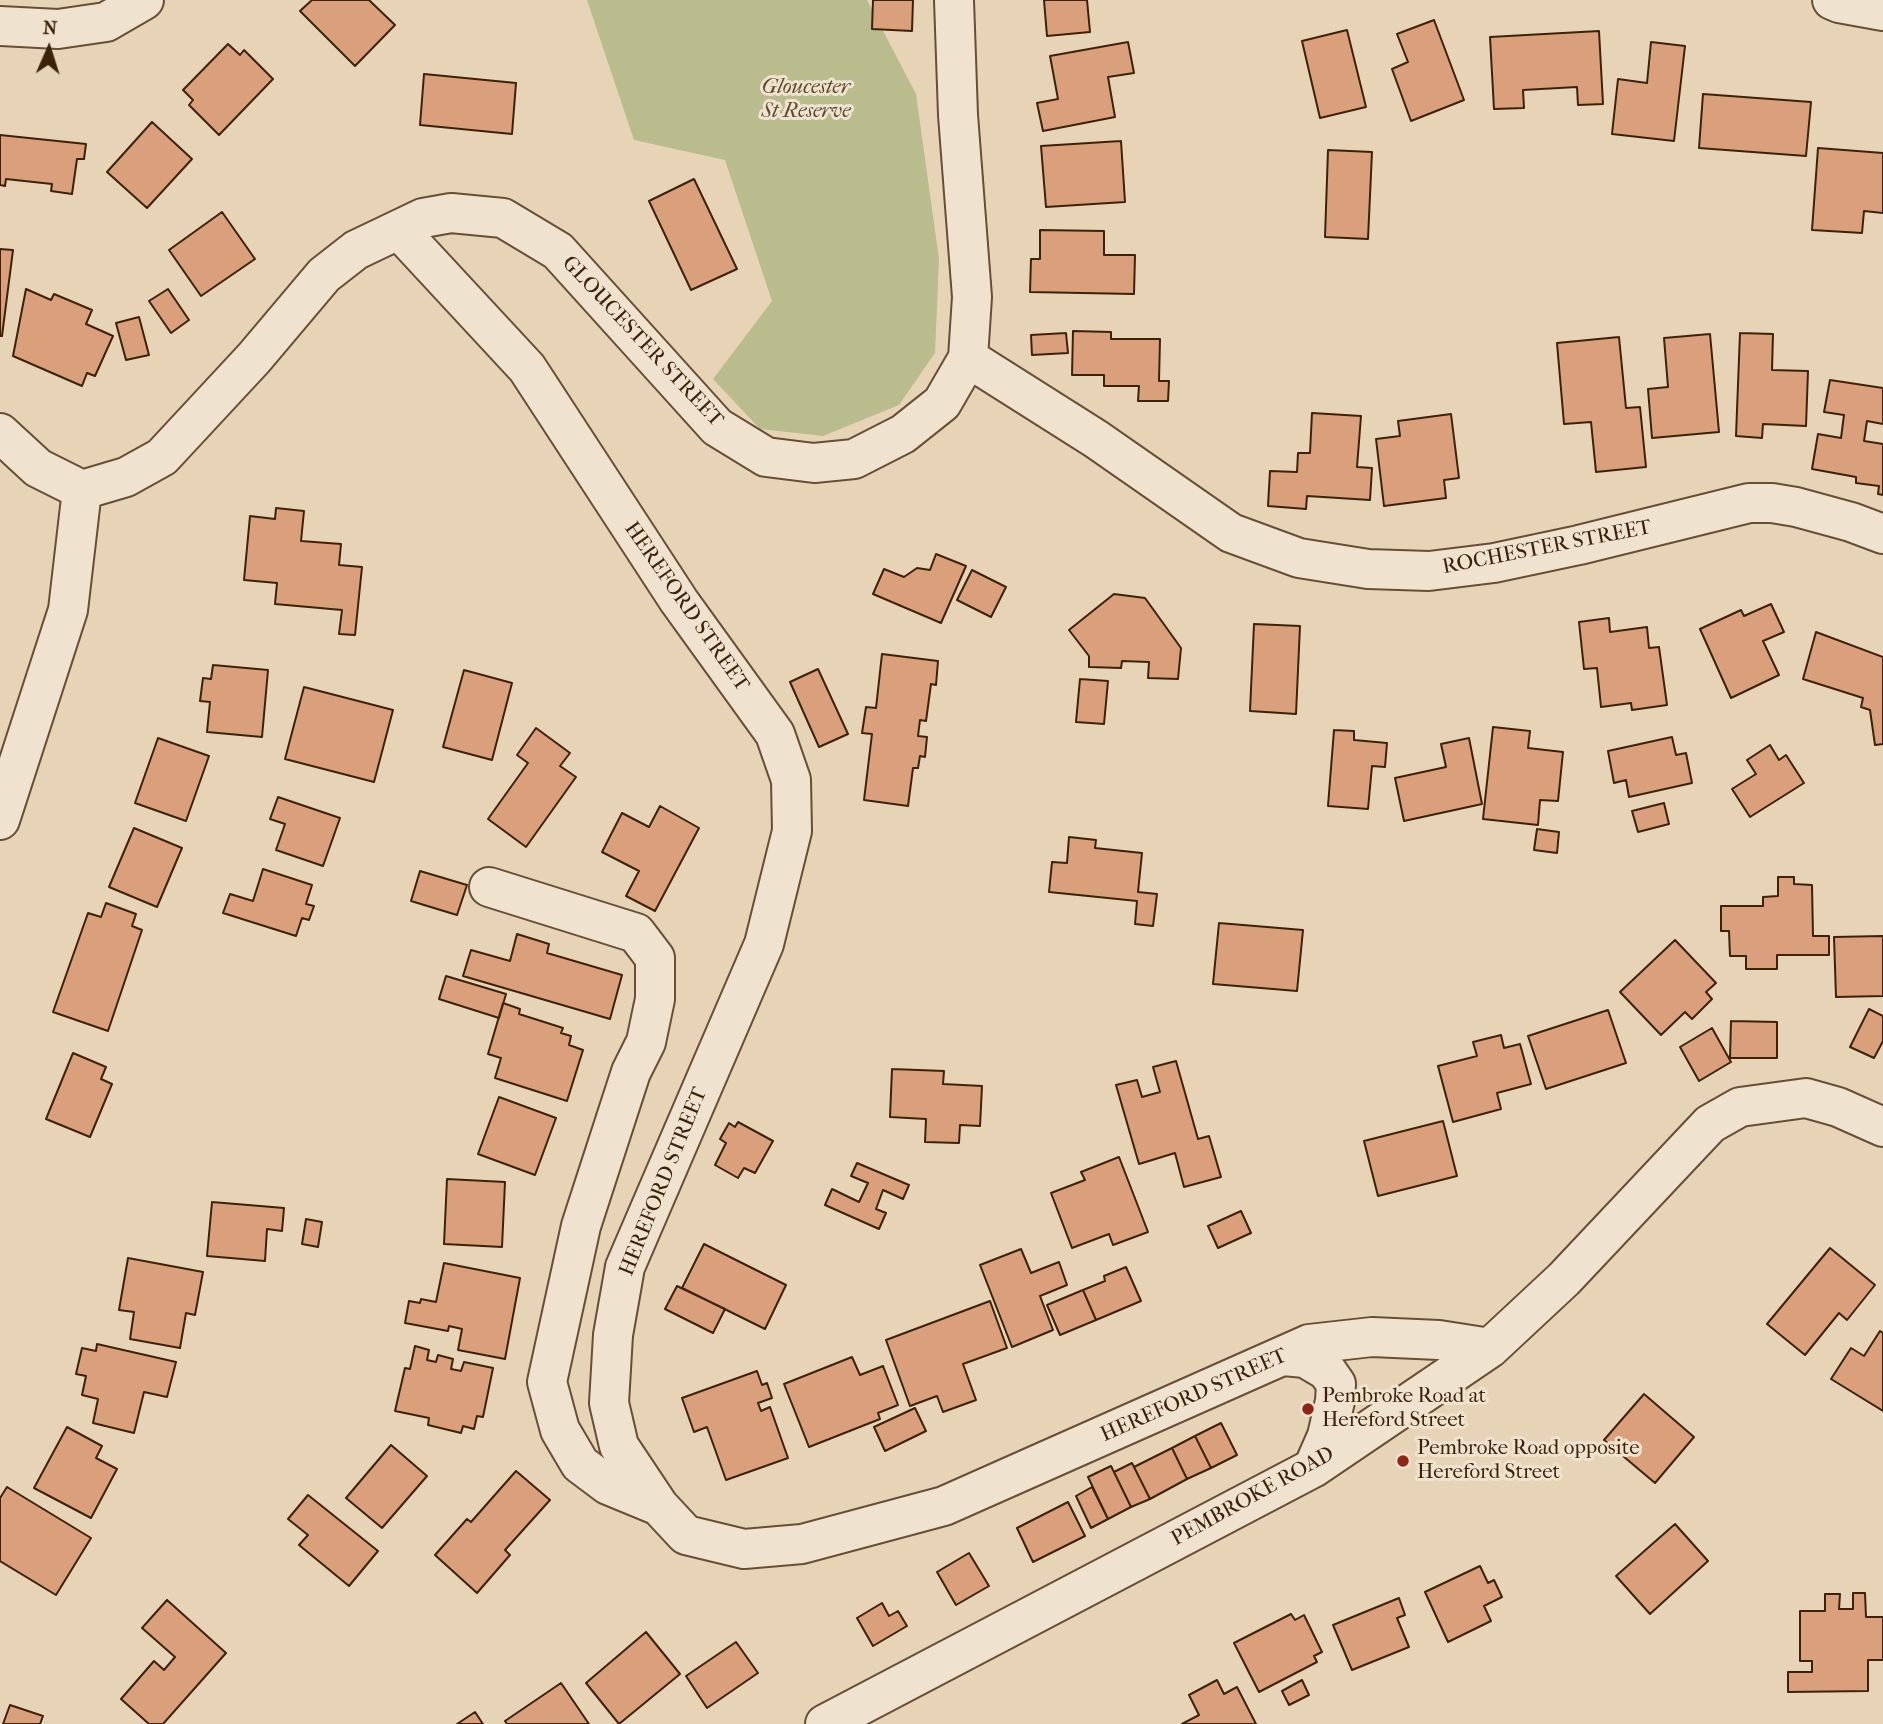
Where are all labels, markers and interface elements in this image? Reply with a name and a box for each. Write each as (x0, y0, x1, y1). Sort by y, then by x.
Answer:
north arrow (14, 14, 84, 84)
text: N (42, 17, 58, 39)
park label: Gloucester St Reserve (761, 75, 851, 125)
street label: GLOUCESTER STREET (556, 251, 728, 433)
street label: ROCHESTER STREET (1440, 515, 1654, 581)
street label: HEREFORD STREET (618, 517, 754, 697)
street label: HEREFORD STREET (615, 1084, 713, 1280)
street label: HEREFORD STREET (1097, 1344, 1291, 1448)
place label: Pembroke Road at Hereford Street (1322, 1384, 1486, 1434)
marker: Pembroke Road at Hereford Street (1300, 1401, 1316, 1417)
place label: Pembroke Road opposite Hereford Street (1417, 1436, 1640, 1486)
street label: PEMBROKE ROAD (1167, 1442, 1339, 1552)
marker: Pembroke Road opposite Hereford Street (1395, 1453, 1411, 1469)

